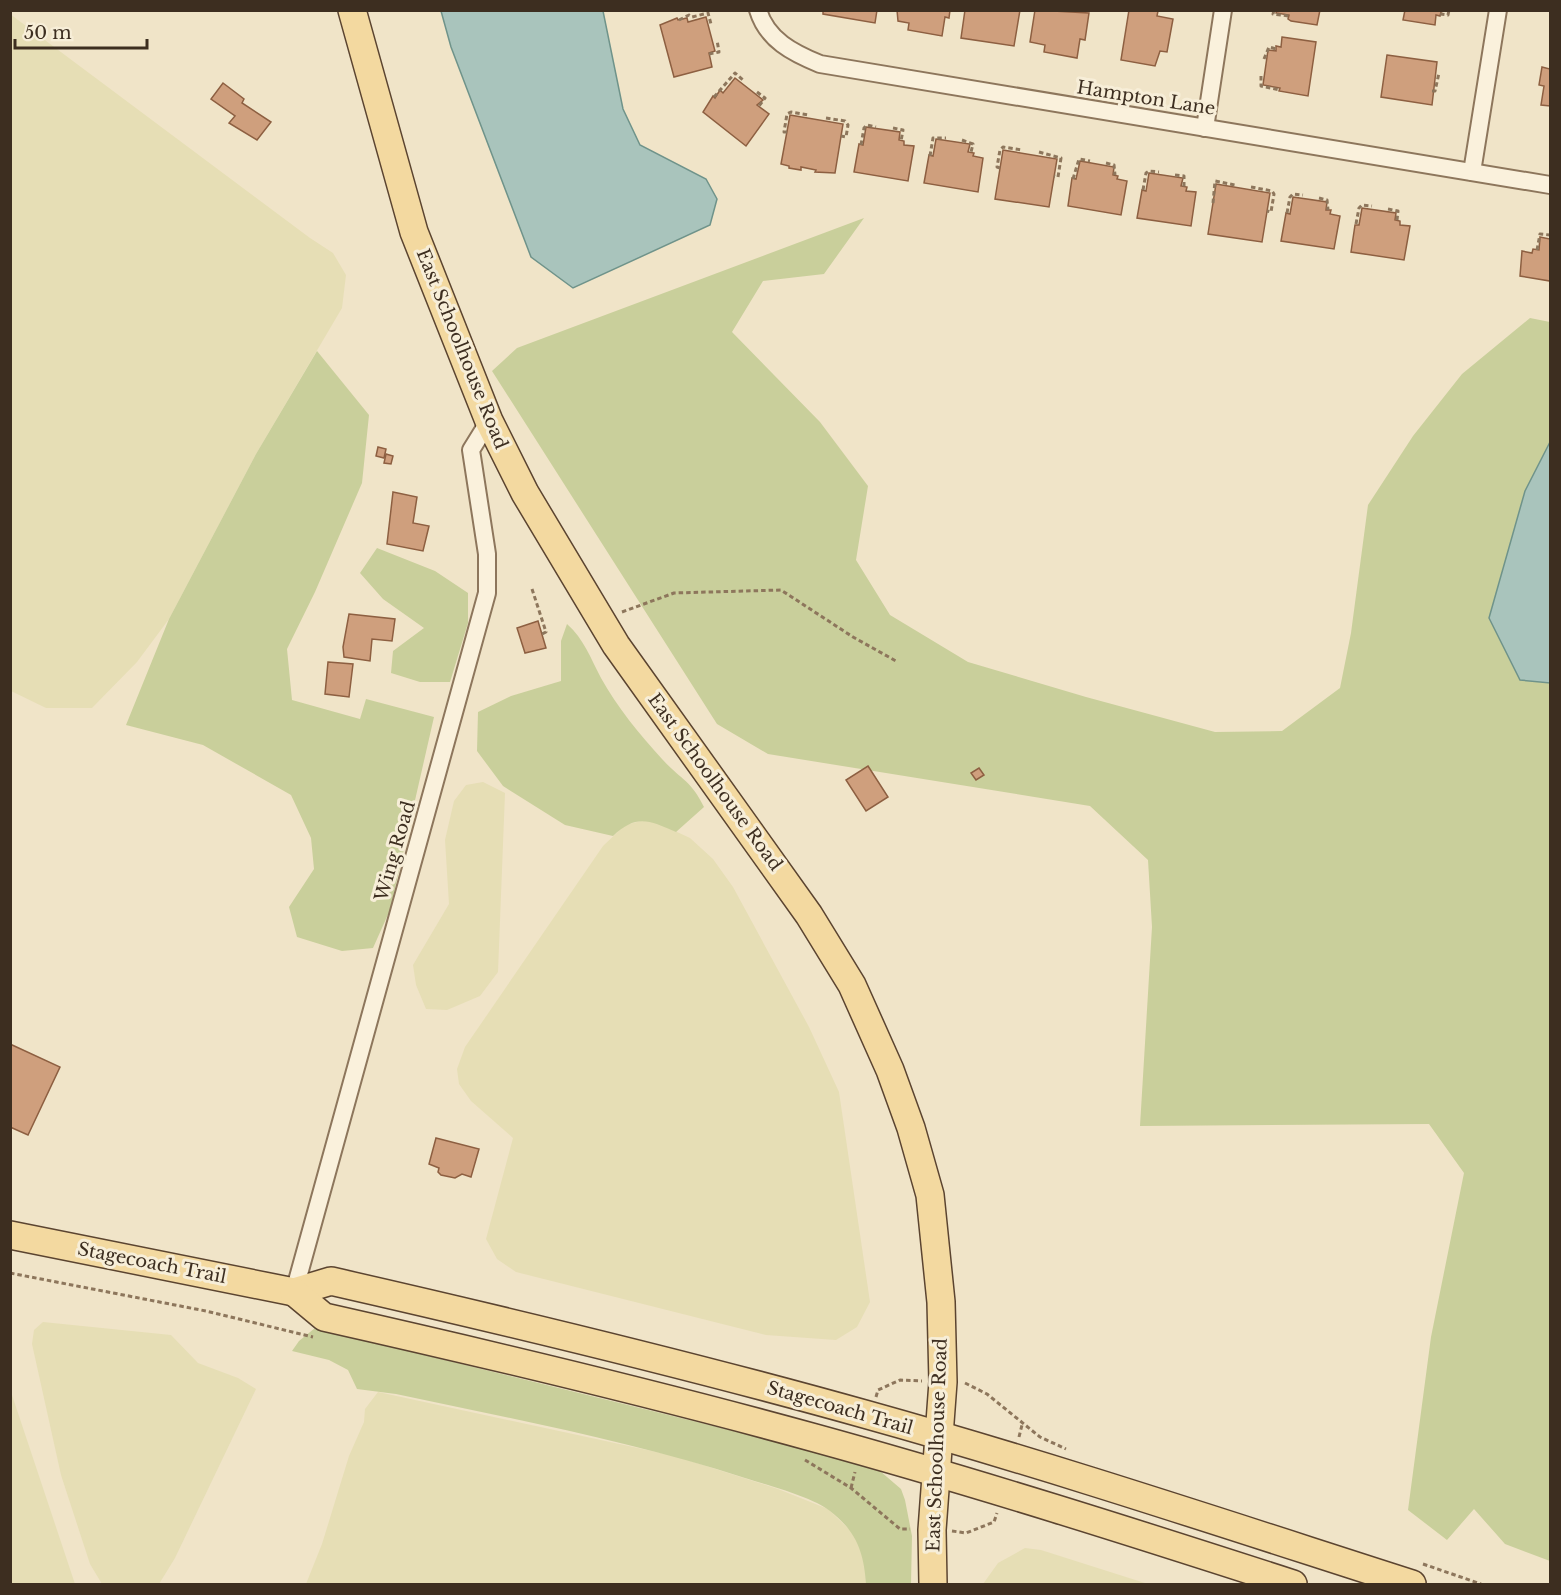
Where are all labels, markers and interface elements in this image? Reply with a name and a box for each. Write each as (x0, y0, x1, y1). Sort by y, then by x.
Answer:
scale bar (15, 12, 147, 50)
text: 50 m (24, 22, 72, 44)
street label: Hampton Lane (1075, 76, 1217, 120)
street label: East Schoolhouse Road (412, 246, 512, 452)
street label: East Schoolhouse Road (643, 689, 787, 875)
street label: Wing Road (370, 798, 420, 905)
street label: Stagecoach Trail (76, 1238, 228, 1288)
street label: East Schoolhouse Road (922, 1338, 952, 1552)
street label: Stagecoach Trail (764, 1377, 916, 1439)

